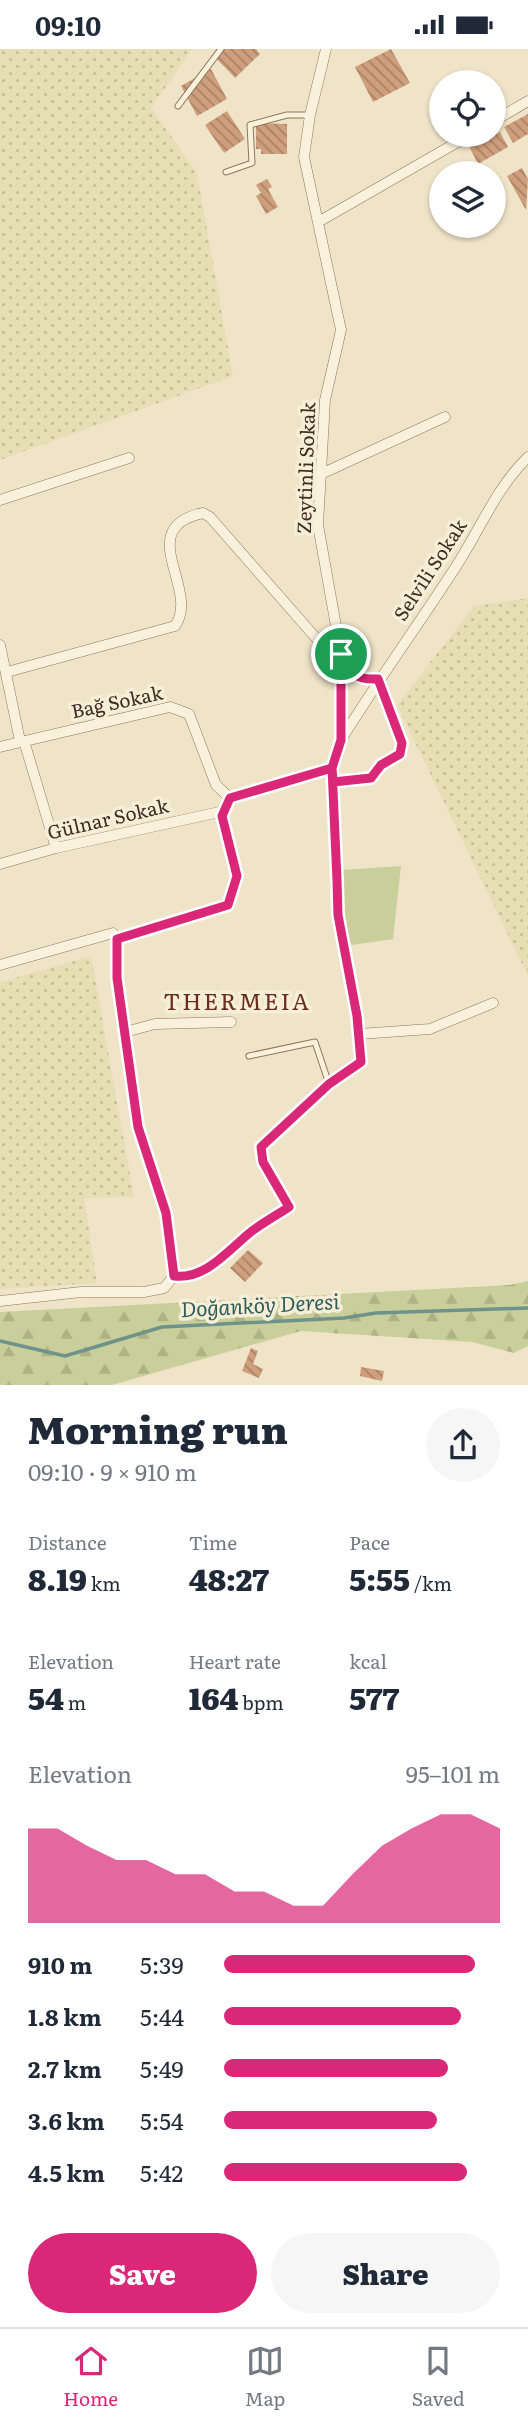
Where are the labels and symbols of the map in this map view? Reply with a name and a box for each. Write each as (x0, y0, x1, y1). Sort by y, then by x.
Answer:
street label: Zeytinli Sokak (289, 401, 321, 534)
street label: Selvili Sokak (386, 513, 473, 626)
pin (311, 624, 371, 684)
street label: Bağ Sokak (69, 678, 165, 724)
street label: Gülnar Sokak (44, 790, 172, 846)
district label: THERMEIA (163, 983, 311, 1017)
water label: Doğanköy Deresi (180, 1284, 341, 1323)

